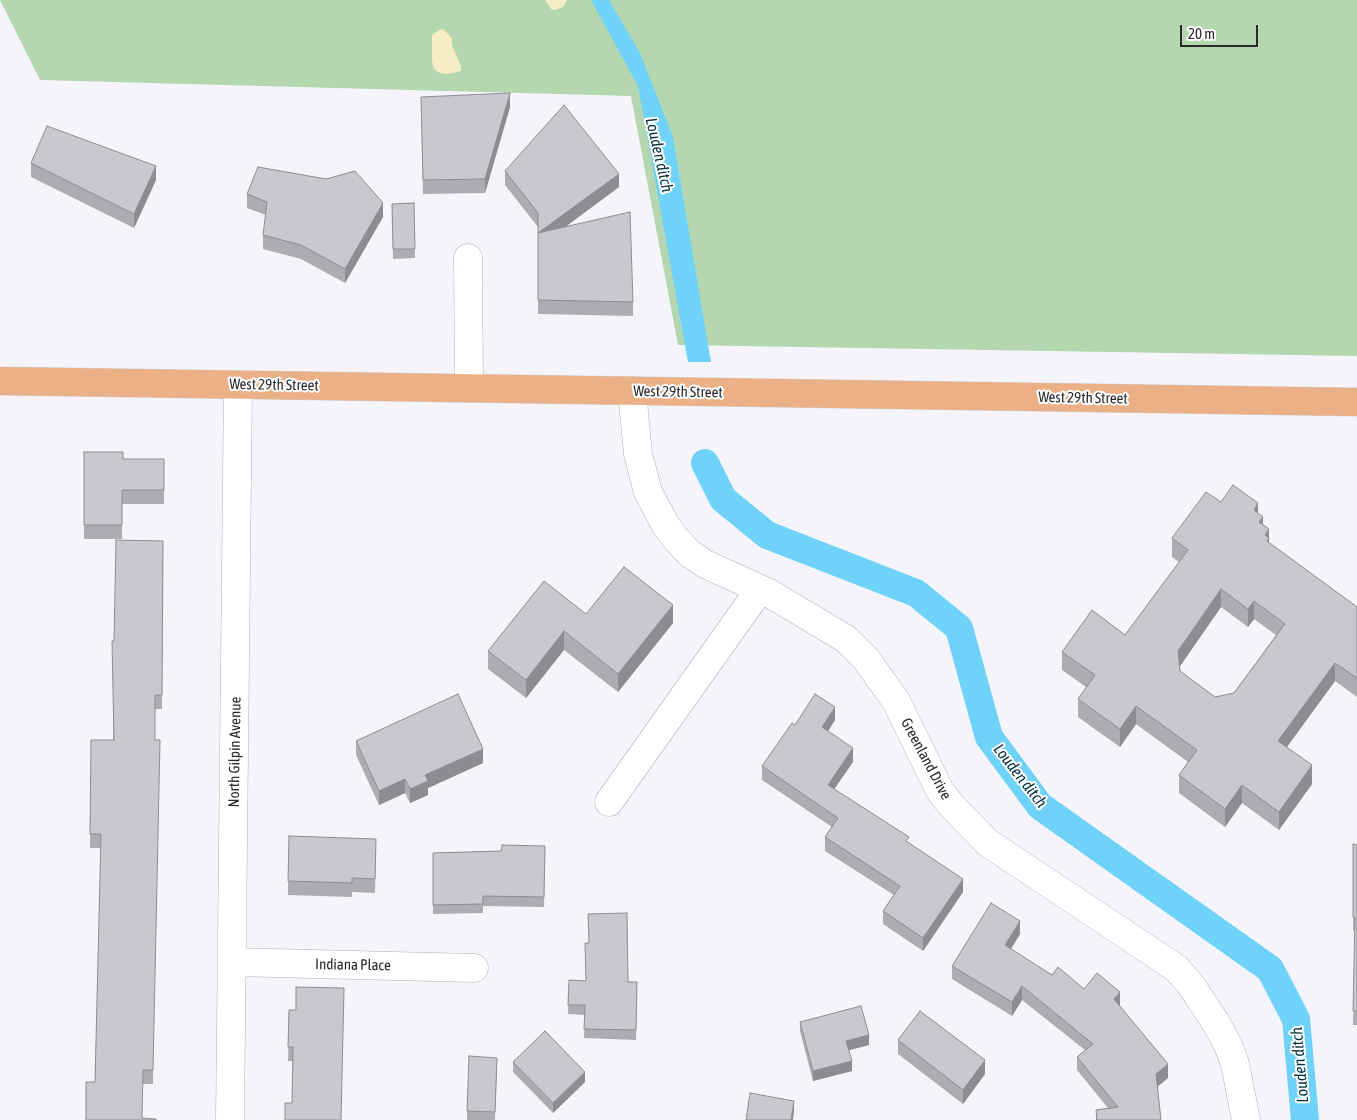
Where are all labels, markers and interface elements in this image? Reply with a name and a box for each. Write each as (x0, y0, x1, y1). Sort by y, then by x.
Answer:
scale bar (1182, 15, 1260, 47)
text: 20 m (1188, 25, 1215, 42)
water label: Louden ditch (641, 116, 677, 194)
street label: West 29th Street (229, 375, 319, 395)
street label: West 29th Street (633, 382, 723, 402)
street label: West 29th Street (1038, 388, 1128, 408)
street label: North Gilpin Avenue (225, 697, 245, 807)
street label: Greenland Drive (897, 715, 955, 803)
water label: Louden ditch (989, 740, 1051, 812)
street label: Indiana Place (315, 955, 391, 975)
water label: Louden ditch (1287, 1026, 1313, 1104)

